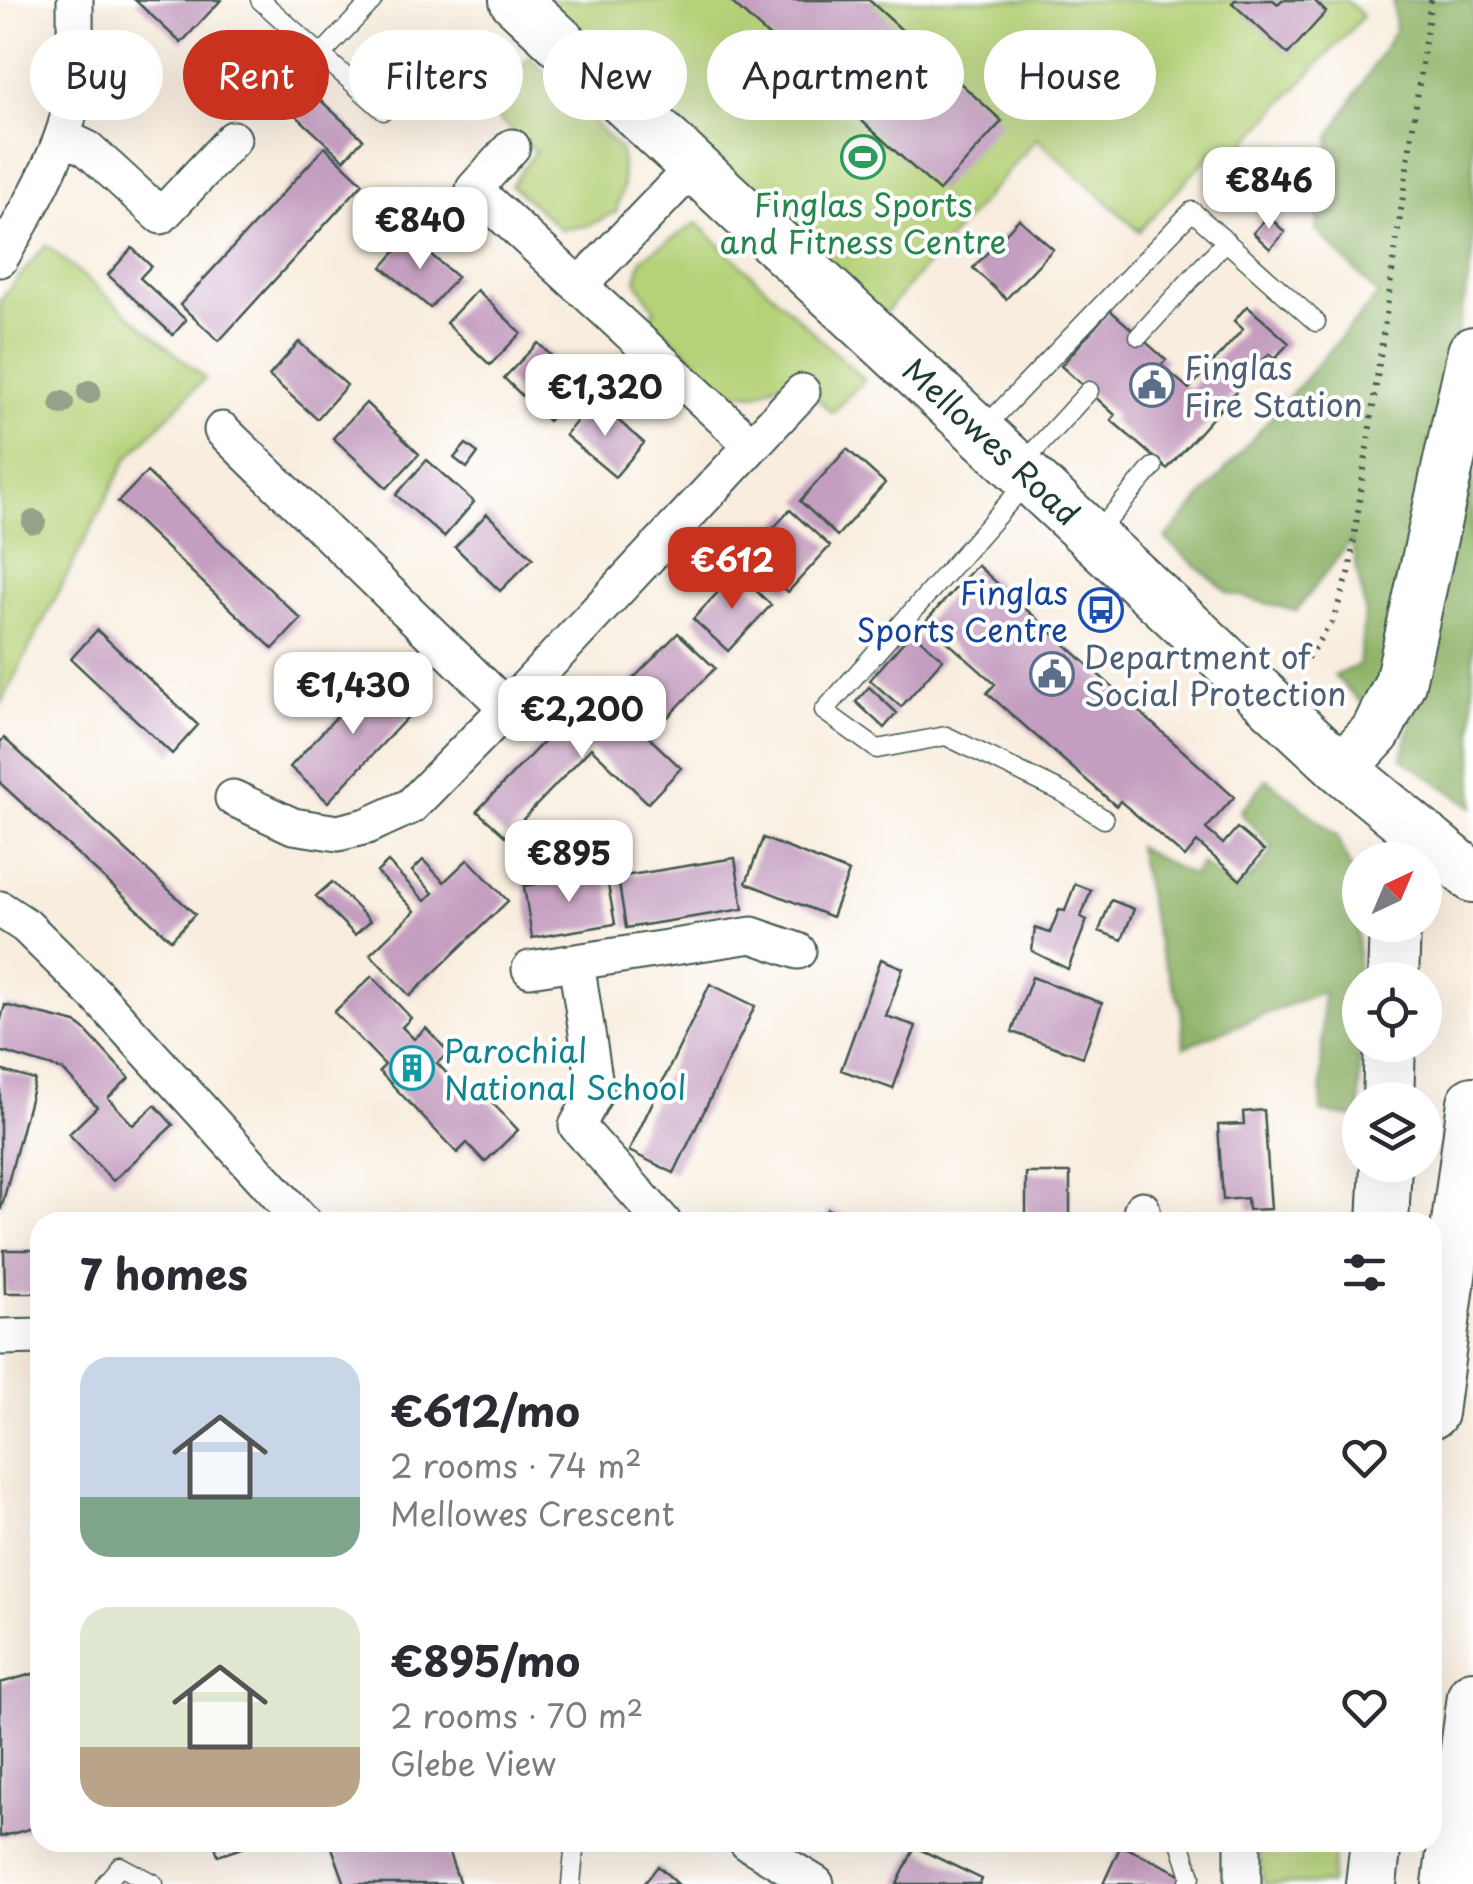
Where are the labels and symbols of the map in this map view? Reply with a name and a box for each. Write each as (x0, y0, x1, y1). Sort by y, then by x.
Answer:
sports icon: Finglas Sports and Fitness Centre (840, 134, 886, 180)
pin: €846 (1210, 147, 1328, 232)
place label: Finglas Sports and Fitness Centre (719, 180, 1007, 265)
pin: €840 (361, 187, 479, 272)
place label: Finglas Fire Station (1184, 343, 1363, 428)
street label: Mellowes Road (893, 346, 1091, 536)
pin: €1,320 (524, 354, 686, 439)
public building icon: Finglas Fire Station (1129, 362, 1175, 408)
pin: €612 (673, 527, 791, 612)
place label: Finglas Sports Centre (856, 568, 1068, 653)
bus stop icon: Finglas Sports Centre (1078, 587, 1124, 633)
place label: Department of Social Protection (1084, 632, 1347, 717)
public building icon: Department of Social Protection (1029, 651, 1075, 697)
pin: €1,430 (272, 652, 434, 737)
pin: €2,200 (501, 676, 663, 761)
pin: €895 (510, 820, 628, 905)
north arrow (1342, 842, 1442, 942)
place label: Parochial National School (444, 1026, 686, 1111)
building icon: Parochial National School (389, 1045, 435, 1091)

